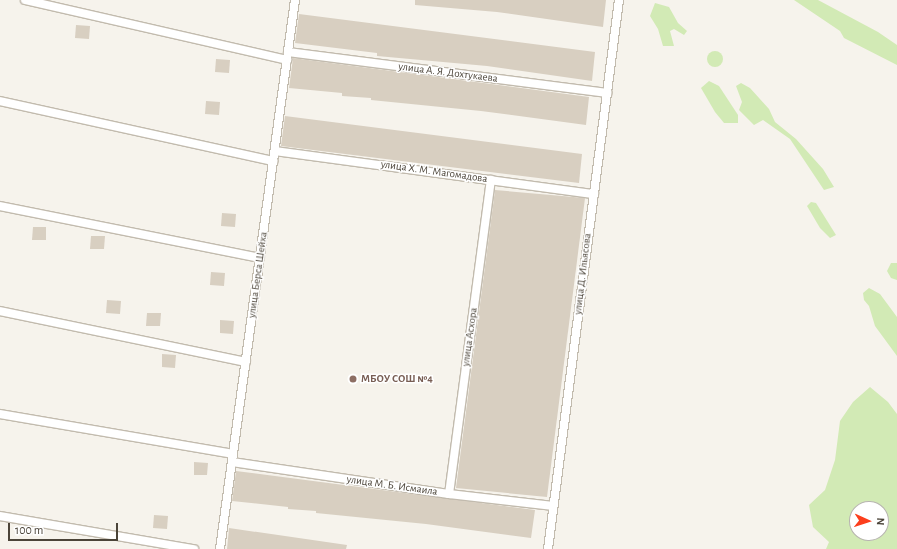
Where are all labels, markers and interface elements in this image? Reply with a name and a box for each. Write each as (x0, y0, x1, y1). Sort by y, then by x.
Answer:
street label: улица А. Я. Дохтукаева (398, 60, 498, 86)
street label: улица Х. М. Магомадова (380, 158, 488, 186)
street label: улица Берса Шейха (245, 231, 271, 319)
street label: улица Д. Ильясова (571, 233, 595, 315)
street label: улица Асхора (459, 307, 481, 367)
place label: МБОУ СОШ №4 (361, 372, 433, 386)
marker: МБОУ СОШ №4 (348, 374, 358, 384)
street label: улица М. Б. Исмаила (346, 473, 438, 499)
north arrow (849, 501, 889, 541)
scale bar (10, 515, 120, 541)
text: N (875, 517, 886, 526)
text: 100 m (15, 524, 43, 536)

